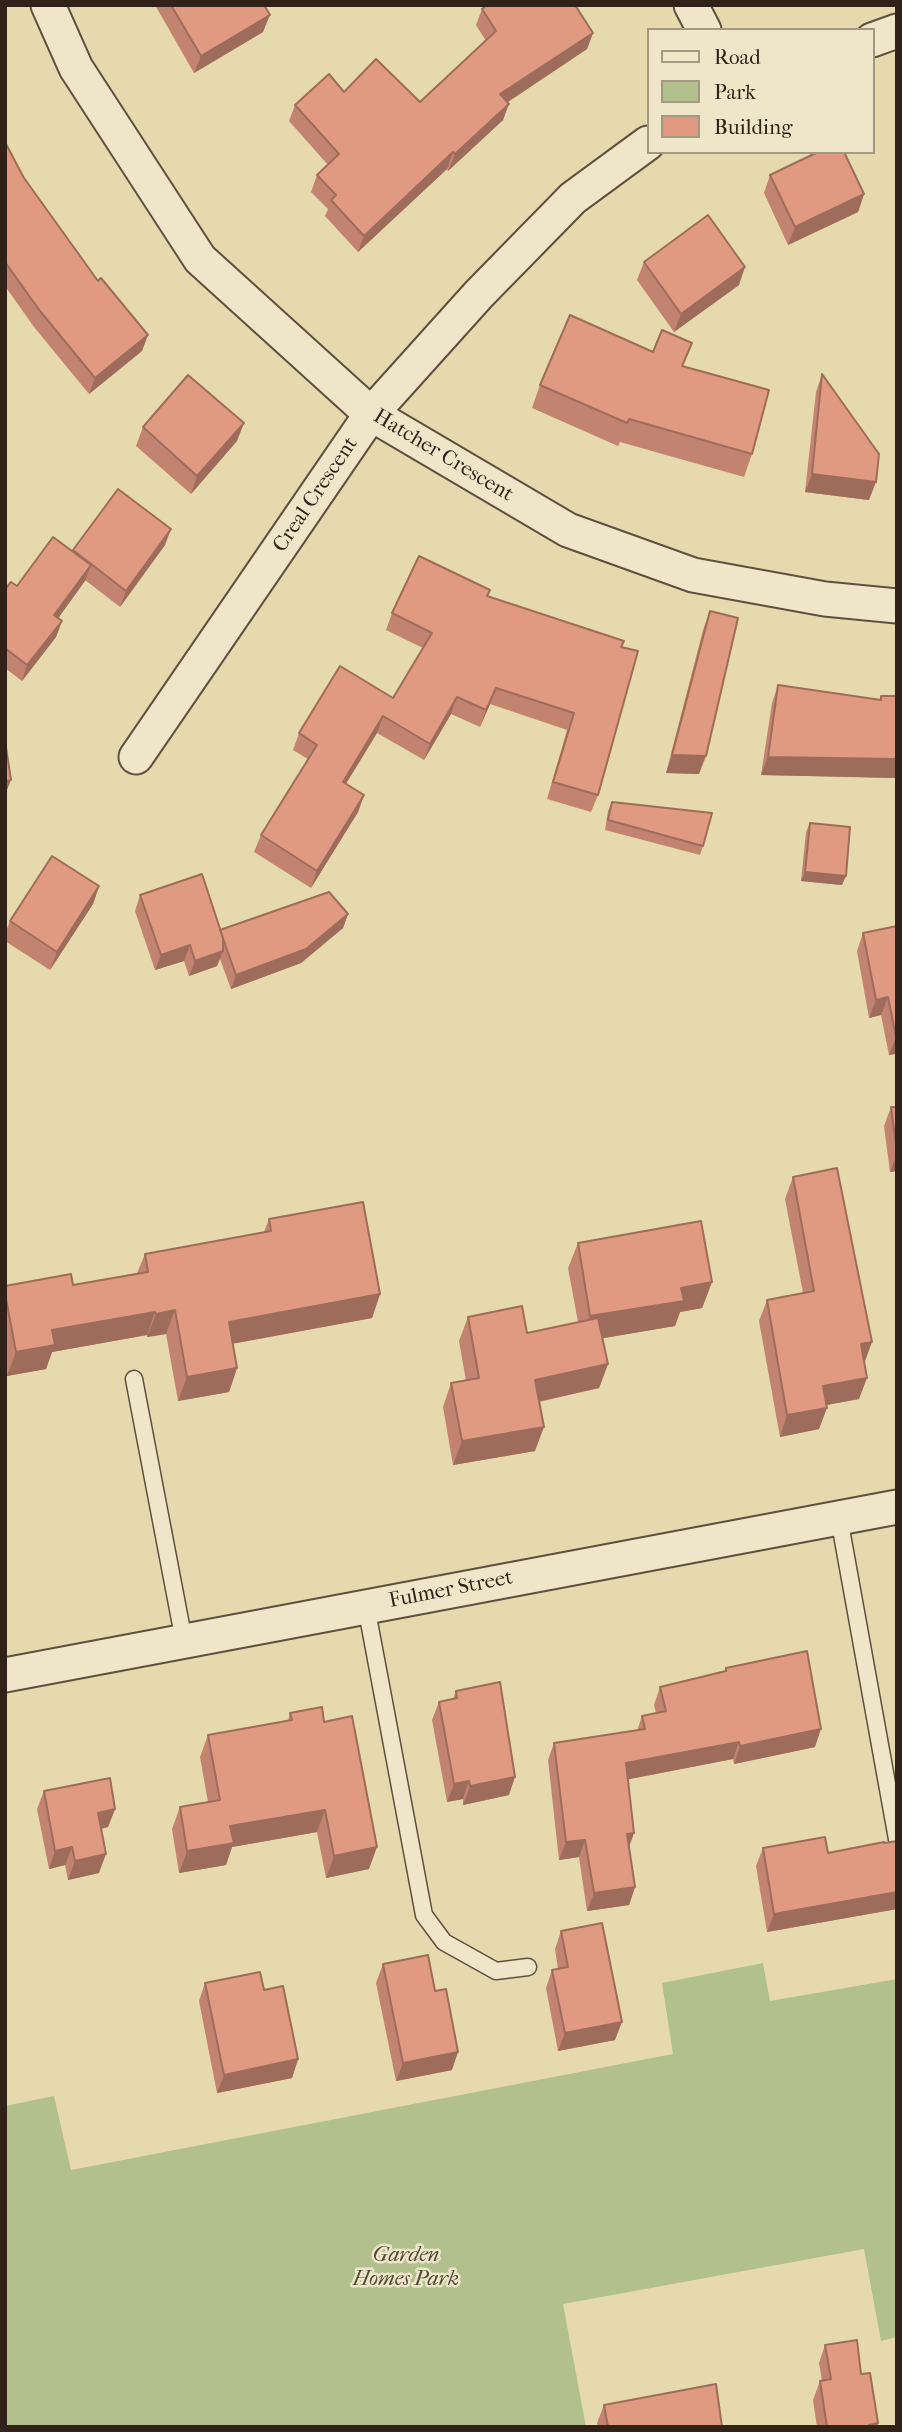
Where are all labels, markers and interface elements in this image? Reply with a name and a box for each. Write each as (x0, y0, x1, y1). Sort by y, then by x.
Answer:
legend (646, 28, 874, 154)
text: Road (714, 45, 761, 69)
text: Park (714, 80, 756, 104)
text: Building (714, 115, 792, 139)
street label: Hatcher Crescent (368, 404, 518, 508)
street label: Creal Crescent (268, 433, 364, 557)
street label: Fulmer Street (387, 1566, 515, 1614)
park label: Garden Homes Park (353, 2243, 459, 2293)

